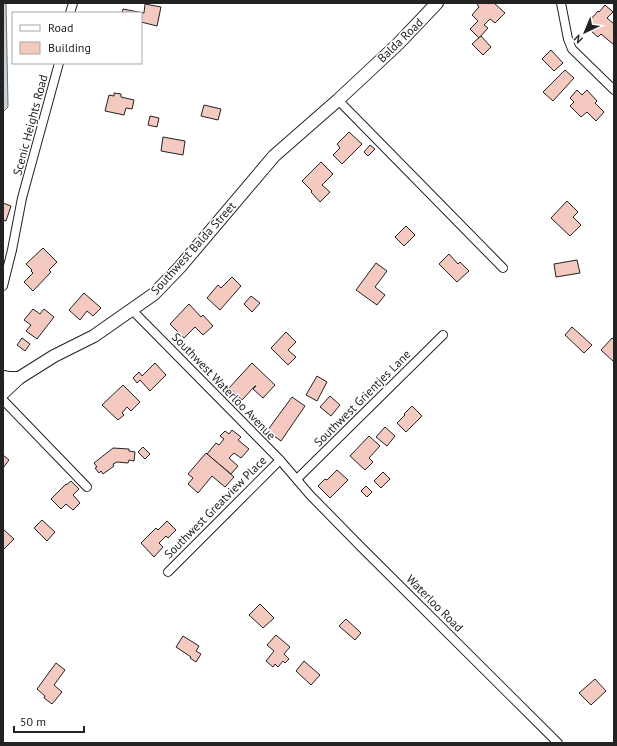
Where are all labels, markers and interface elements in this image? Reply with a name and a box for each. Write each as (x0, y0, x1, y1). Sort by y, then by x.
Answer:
legend (12, 12, 142, 64)
north arrow (565, 12, 605, 52)
street label: Balda Road (374, 15, 426, 65)
text: Road (48, 20, 73, 35)
text: N (571, 32, 586, 47)
text: Building (48, 40, 91, 55)
street label: Scenic Heights Road (9, 73, 51, 177)
street label: Southwest Balda Street (147, 198, 239, 298)
street label: Southwest Waterloo Avenue (169, 329, 279, 443)
street label: Southwest Grientjes Lane (311, 347, 413, 449)
street label: Southwest Greatview Place (161, 453, 269, 561)
street label: Waterloo Road (403, 571, 467, 635)
scale bar (14, 708, 84, 734)
text: 50 m (20, 714, 46, 729)

